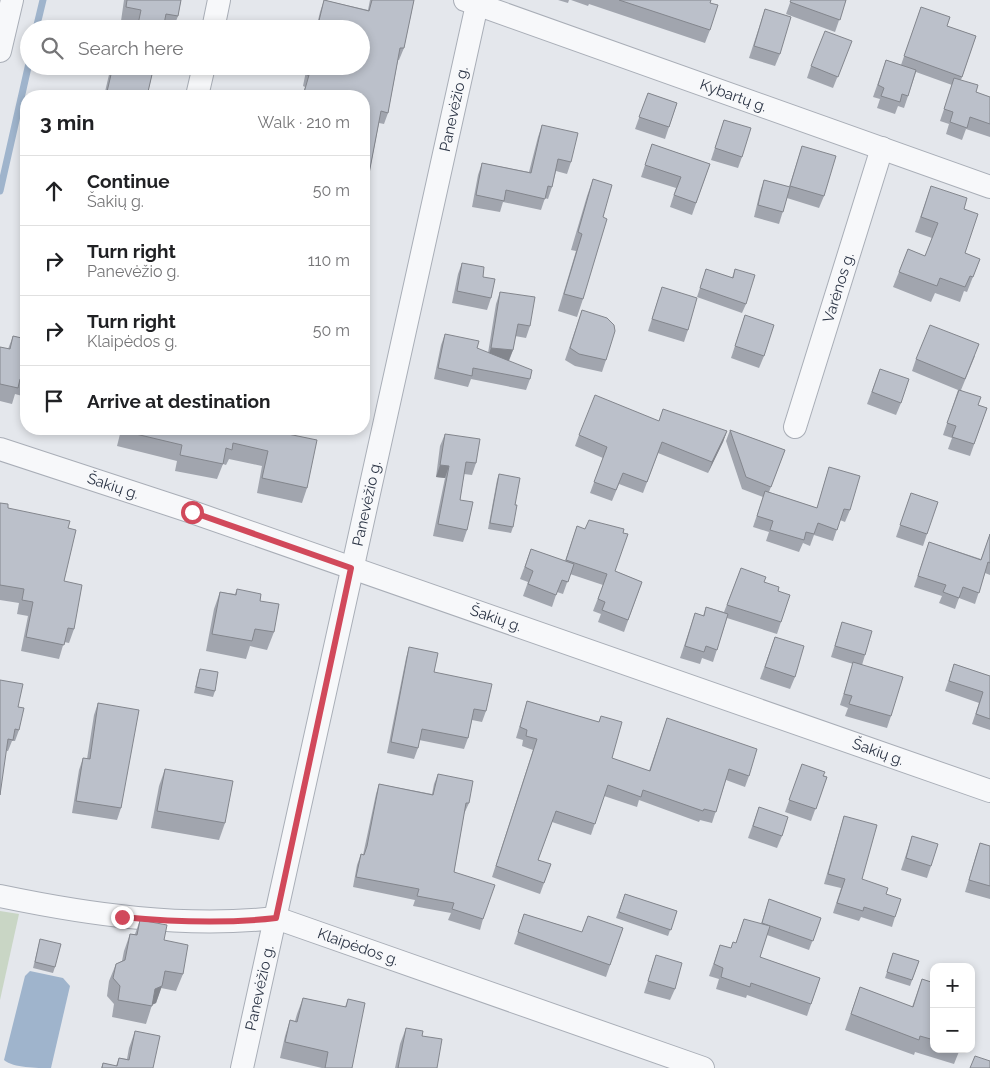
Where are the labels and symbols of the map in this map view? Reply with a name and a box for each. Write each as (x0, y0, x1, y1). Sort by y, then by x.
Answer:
street label: Panevėžio g. (436, 65, 472, 153)
street label: Kybartų g. (698, 75, 769, 116)
street label: Varėnos g. (819, 250, 858, 325)
street label: Panevėžio g. (349, 459, 385, 548)
street label: Šakių g. (85, 468, 141, 503)
route start (181, 501, 204, 524)
street label: Šakių g. (468, 600, 524, 636)
street label: Šakių g. (850, 734, 906, 769)
route end (111, 906, 134, 929)
street label: Klaipėdos g. (315, 924, 401, 969)
street label: Panevėžio g. (242, 944, 278, 1032)

